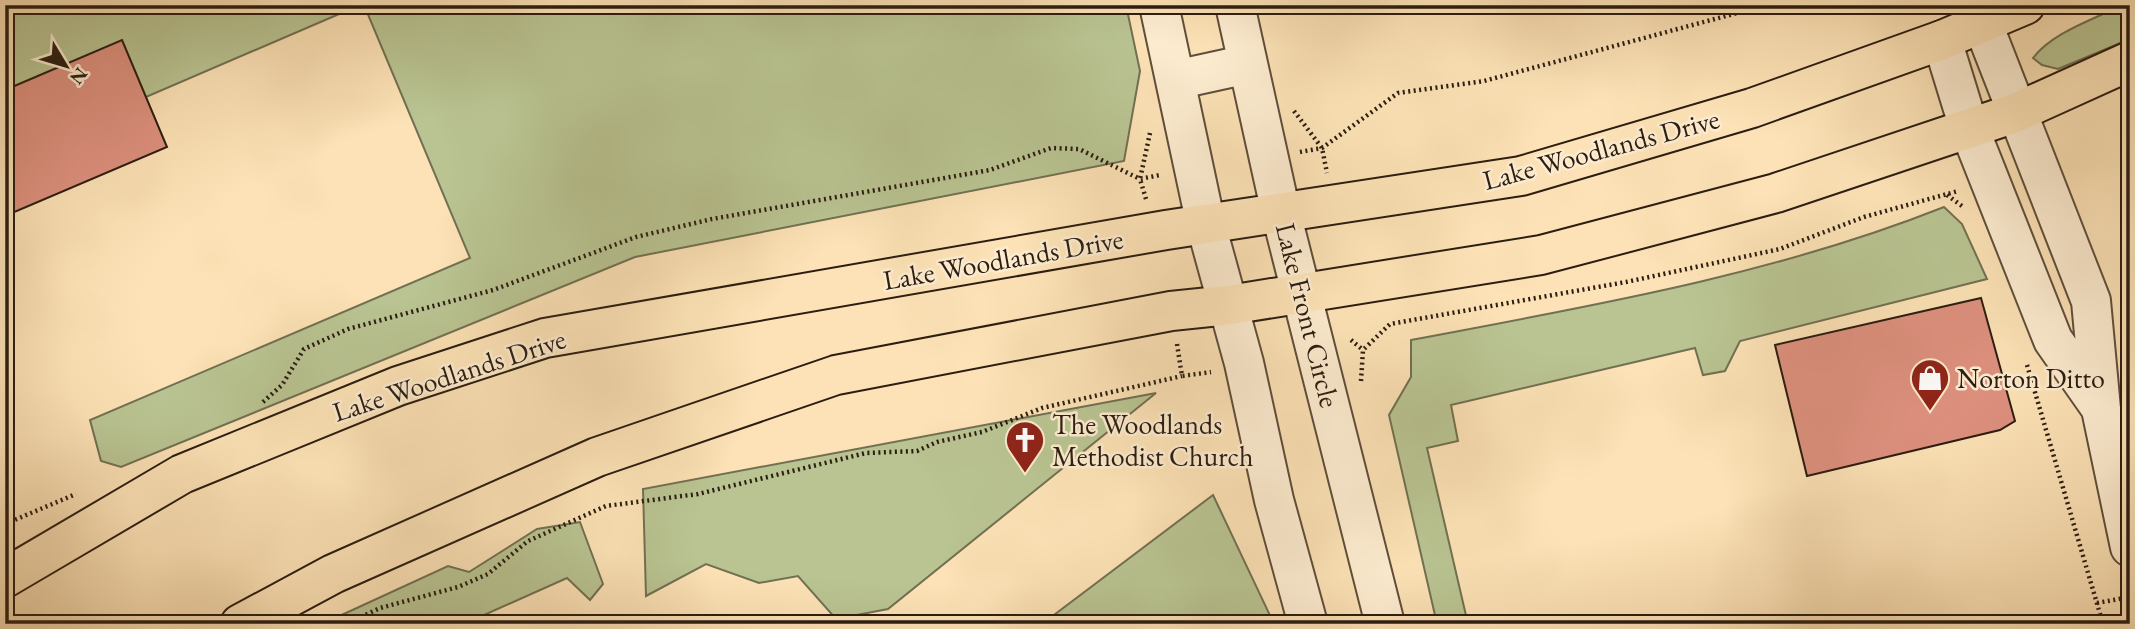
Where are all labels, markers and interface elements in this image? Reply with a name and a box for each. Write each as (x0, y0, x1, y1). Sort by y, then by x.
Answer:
north arrow (32, 32, 102, 102)
text: N (64, 62, 94, 90)
street label: Lake Woodlands Drive (1479, 100, 1723, 198)
street label: Lake Front Circle (1268, 219, 1348, 411)
street label: Lake Woodlands Drive (880, 220, 1126, 298)
street label: Lake Woodlands Drive (328, 320, 570, 430)
shop icon: Norton Ditto (1909, 357, 1951, 412)
place label: Norton Ditto (1957, 360, 2105, 396)
place label: The Woodlands Methodist Church (1052, 406, 1253, 474)
church icon: The Woodlands Methodist Church (1004, 419, 1046, 474)

